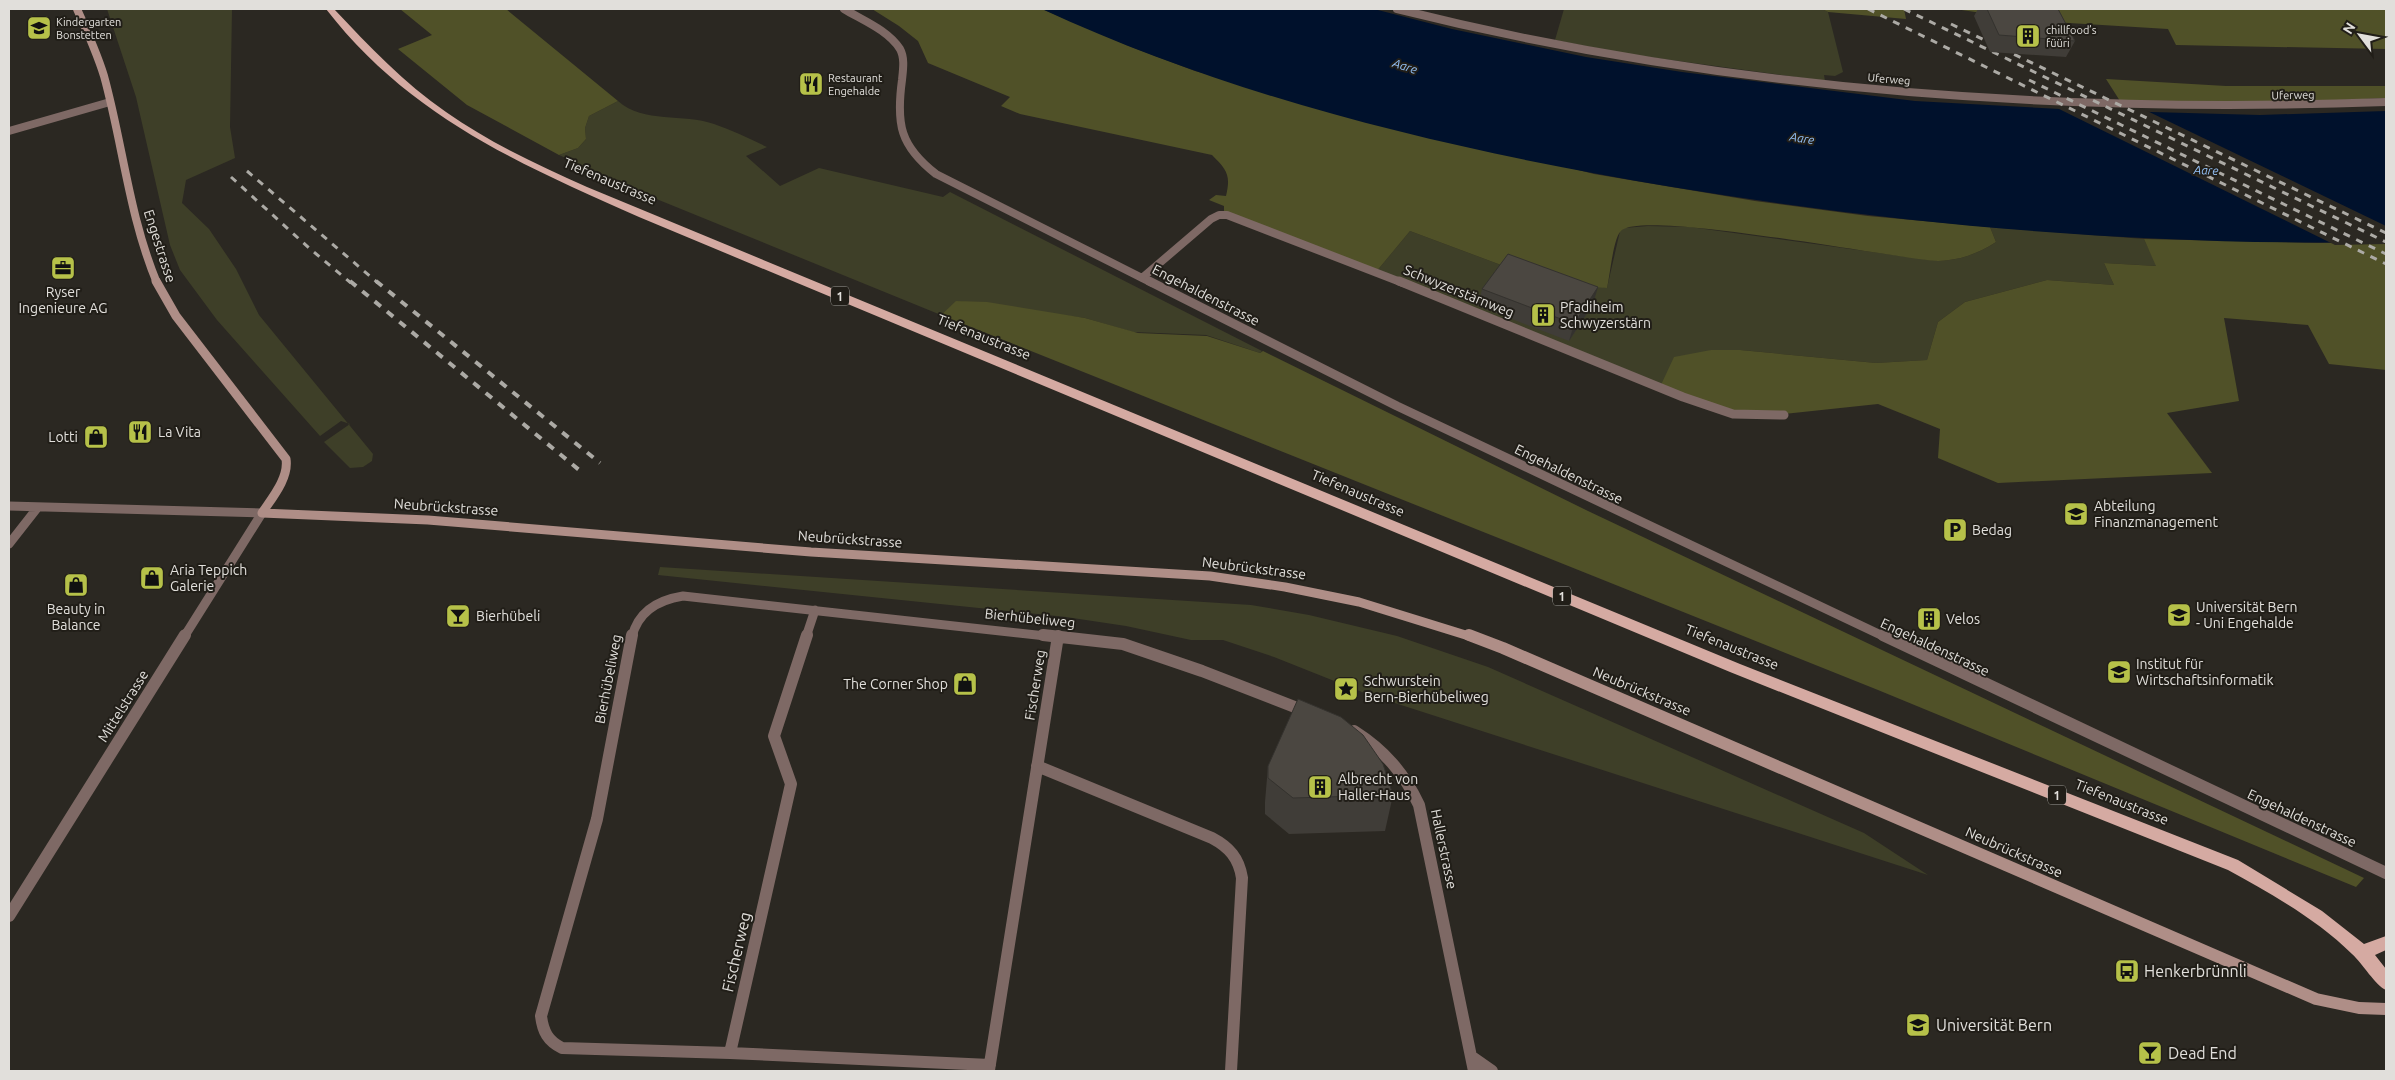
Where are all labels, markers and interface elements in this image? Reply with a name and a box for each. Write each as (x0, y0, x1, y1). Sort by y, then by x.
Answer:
north arrow (2335, 10, 2385, 60)
school or university icon: Kindergarten Bonstetten (26, 15, 52, 41)
place label: Kindergarten Bonstetten (56, 16, 121, 41)
text: N (2339, 19, 2359, 37)
building icon: chillfood’s füüri (2015, 23, 2041, 49)
place label: chillfood’s füüri (2046, 24, 2097, 49)
water label: Aare (1390, 56, 1419, 76)
restaurant icon: Restaurant Engehalde (798, 71, 824, 97)
street label: Uferweg (1867, 71, 1911, 87)
place label: Restaurant Engehalde (828, 72, 883, 97)
street label: Uferweg (2271, 89, 2315, 101)
water label: Aare (1788, 129, 1815, 146)
street label: Tiefenaustrasse (561, 154, 659, 208)
water label: Aare (2192, 163, 2219, 177)
street label: Engestrasse (141, 208, 179, 284)
office icon: Ryser Ingenieure AG (50, 255, 76, 281)
street label: Engehaldenstrasse (1150, 261, 1262, 329)
street label: Schwyzerstärnweg (1401, 262, 1517, 320)
place label: Ryser Ingenieure AG (19, 284, 107, 316)
road number: 1 (831, 286, 849, 306)
place label: Pfadiheim Schwyzerstärn (1560, 299, 1651, 331)
building icon: Pfadiheim Schwyzerstärn (1530, 302, 1556, 328)
street label: Tiefenaustrasse (935, 311, 1033, 363)
restaurant icon: La Vita (127, 419, 153, 445)
shop icon: Lotti (83, 424, 109, 450)
place label: La Vita (158, 424, 201, 440)
place label: Lotti (48, 429, 78, 445)
street label: Engehaldenstrasse (1512, 441, 1626, 507)
street label: Tiefenaustrasse (1309, 466, 1407, 520)
street label: Neubrückstrasse (393, 495, 499, 519)
place label: Abteilung Finanzmanagement (2094, 498, 2218, 530)
school or university icon: Abteilung Finanzmanagement (2063, 501, 2089, 527)
parking icon: Bedag (1942, 517, 1968, 543)
place label: Bedag (1972, 522, 2012, 538)
street label: Neubrückstrasse (797, 527, 903, 551)
street label: Neubrückstrasse (1201, 554, 1307, 582)
place label: Aria Teppich Galerie (170, 562, 247, 594)
shop icon: Aria Teppich Galerie (139, 565, 165, 591)
shop icon: Beauty in Balance (63, 572, 89, 598)
road number: 1 (1553, 586, 1571, 606)
place label: Universität Bern - Uni Engehalde (2196, 599, 2298, 631)
place label: Beauty in Balance (47, 601, 105, 633)
school or university icon: Universität Bern - Uni Engehalde (2166, 602, 2192, 628)
bar icon: Bierhübeli (445, 603, 471, 629)
street label: Bierhübeliweg (984, 605, 1076, 631)
building icon: Velos (1916, 606, 1942, 632)
place label: Bierhübeli (476, 608, 540, 624)
place label: Velos (1946, 611, 1980, 627)
street label: Engehaldenstrasse (1878, 615, 1992, 679)
street label: Tiefenaustrasse (1683, 621, 1781, 673)
street label: Bierhübeliweg (591, 633, 625, 725)
street label: Fischerweg (1022, 649, 1048, 721)
place label: Institut für Wirtschaftsinformatik (2136, 656, 2274, 688)
school or university icon: Institut für Wirtschaftsinformatik (2106, 659, 2132, 685)
street label: Neubrückstrasse (1591, 663, 1693, 719)
street label: Mittelstrasse (95, 667, 151, 745)
shop icon: The Corner Shop (952, 671, 978, 697)
place label: Schwurstein Bern-Bierhübeliweg (1364, 673, 1489, 705)
place label: The Corner Shop (843, 676, 948, 692)
place icon: Schwurstein Bern-Bierhübeliweg (1333, 676, 1359, 702)
place label: Albrecht von Haller-Haus (1338, 771, 1418, 803)
building icon: Albrecht von Haller-Haus (1307, 774, 1333, 800)
street label: Tiefenaustrasse (2073, 776, 2171, 828)
road number: 1 (2048, 786, 2066, 804)
street label: Engehaldenstrasse (2245, 786, 2359, 850)
street label: Hallerstrasse (1428, 808, 1460, 890)
street label: Neubrückstrasse (1963, 823, 2065, 881)
street label: Fischerweg (718, 910, 754, 994)
bus stop icon: Henkerbrünnli (2114, 958, 2140, 984)
place label: Henkerbrünnli (2144, 962, 2247, 980)
school or university icon: Universität Bern (1905, 1012, 1931, 1038)
place label: Universität Bern (1936, 1016, 2052, 1034)
bar icon: Dead End (2137, 1040, 2163, 1066)
place label: Dead End (2168, 1044, 2237, 1062)

